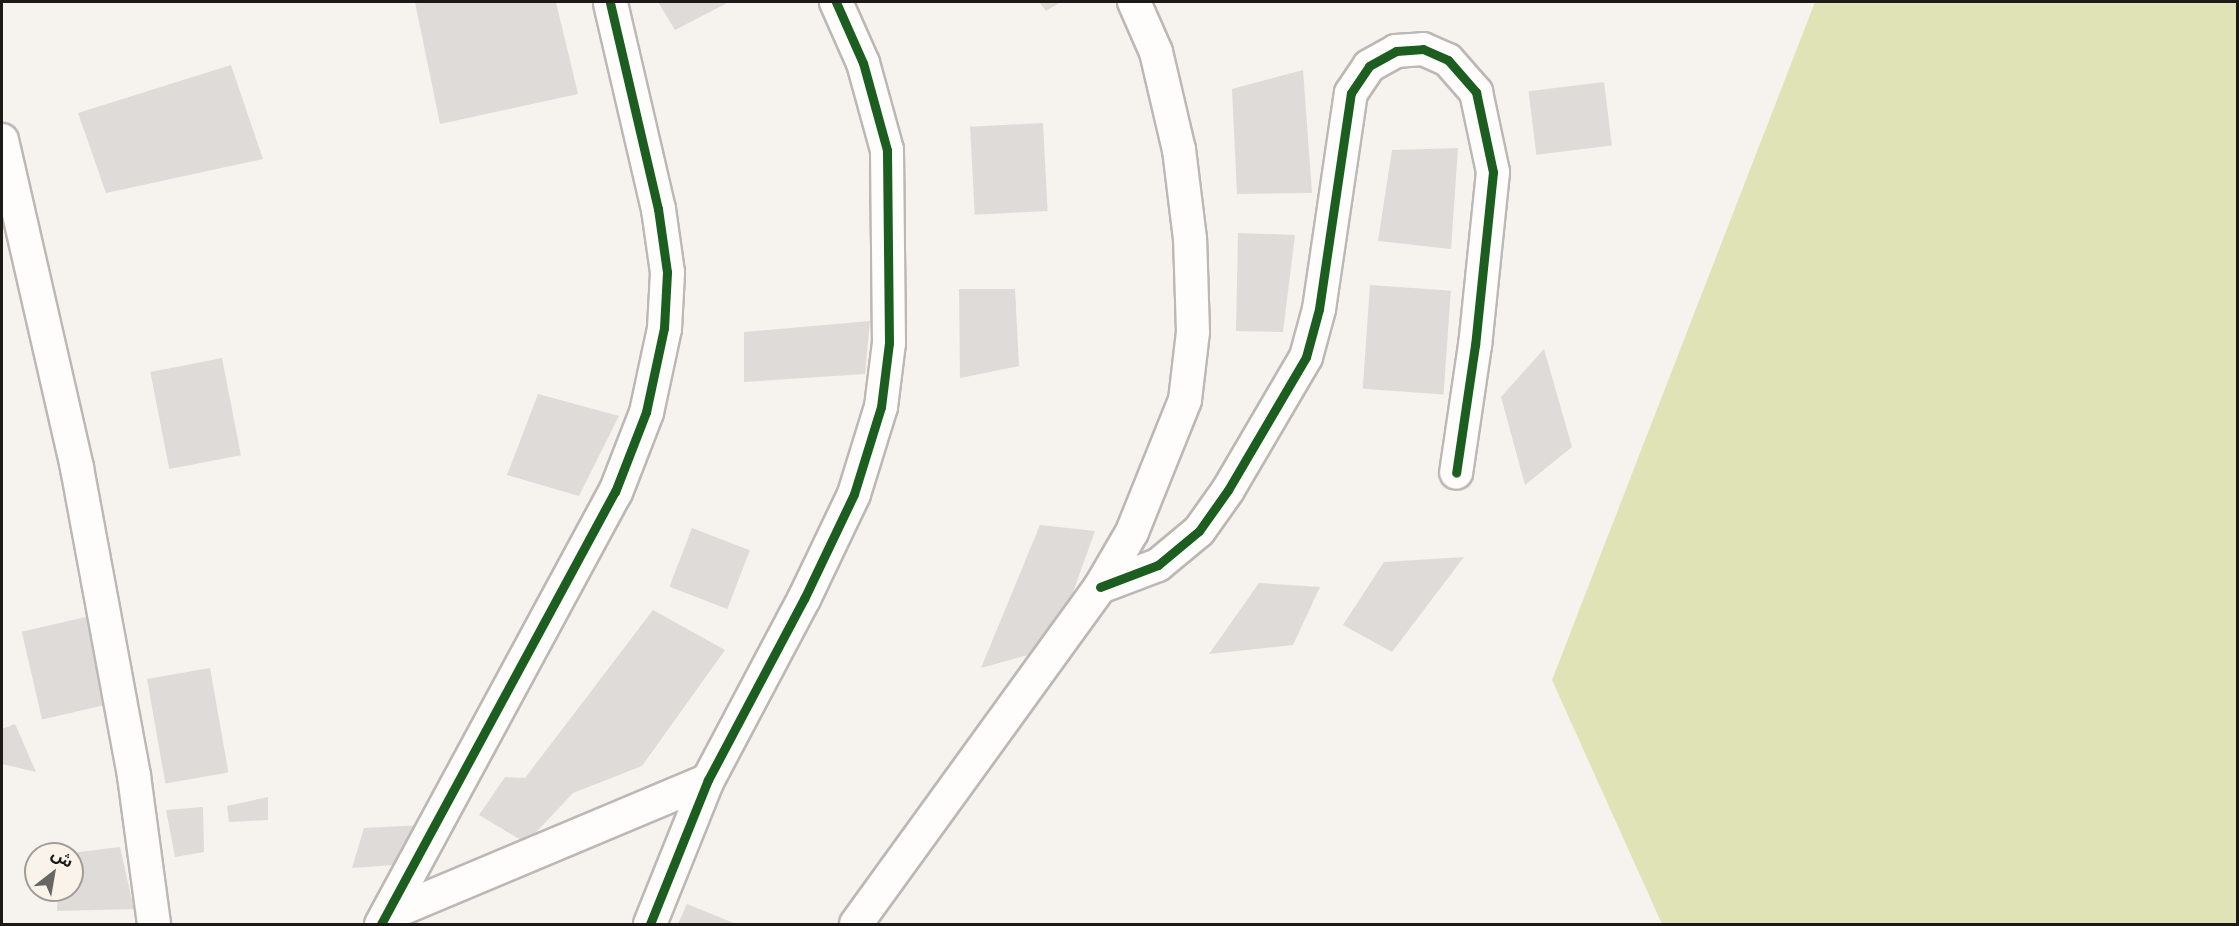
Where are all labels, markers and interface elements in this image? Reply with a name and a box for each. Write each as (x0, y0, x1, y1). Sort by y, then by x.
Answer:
north arrow (24, 842, 84, 902)
text: ش (48, 843, 77, 872)

